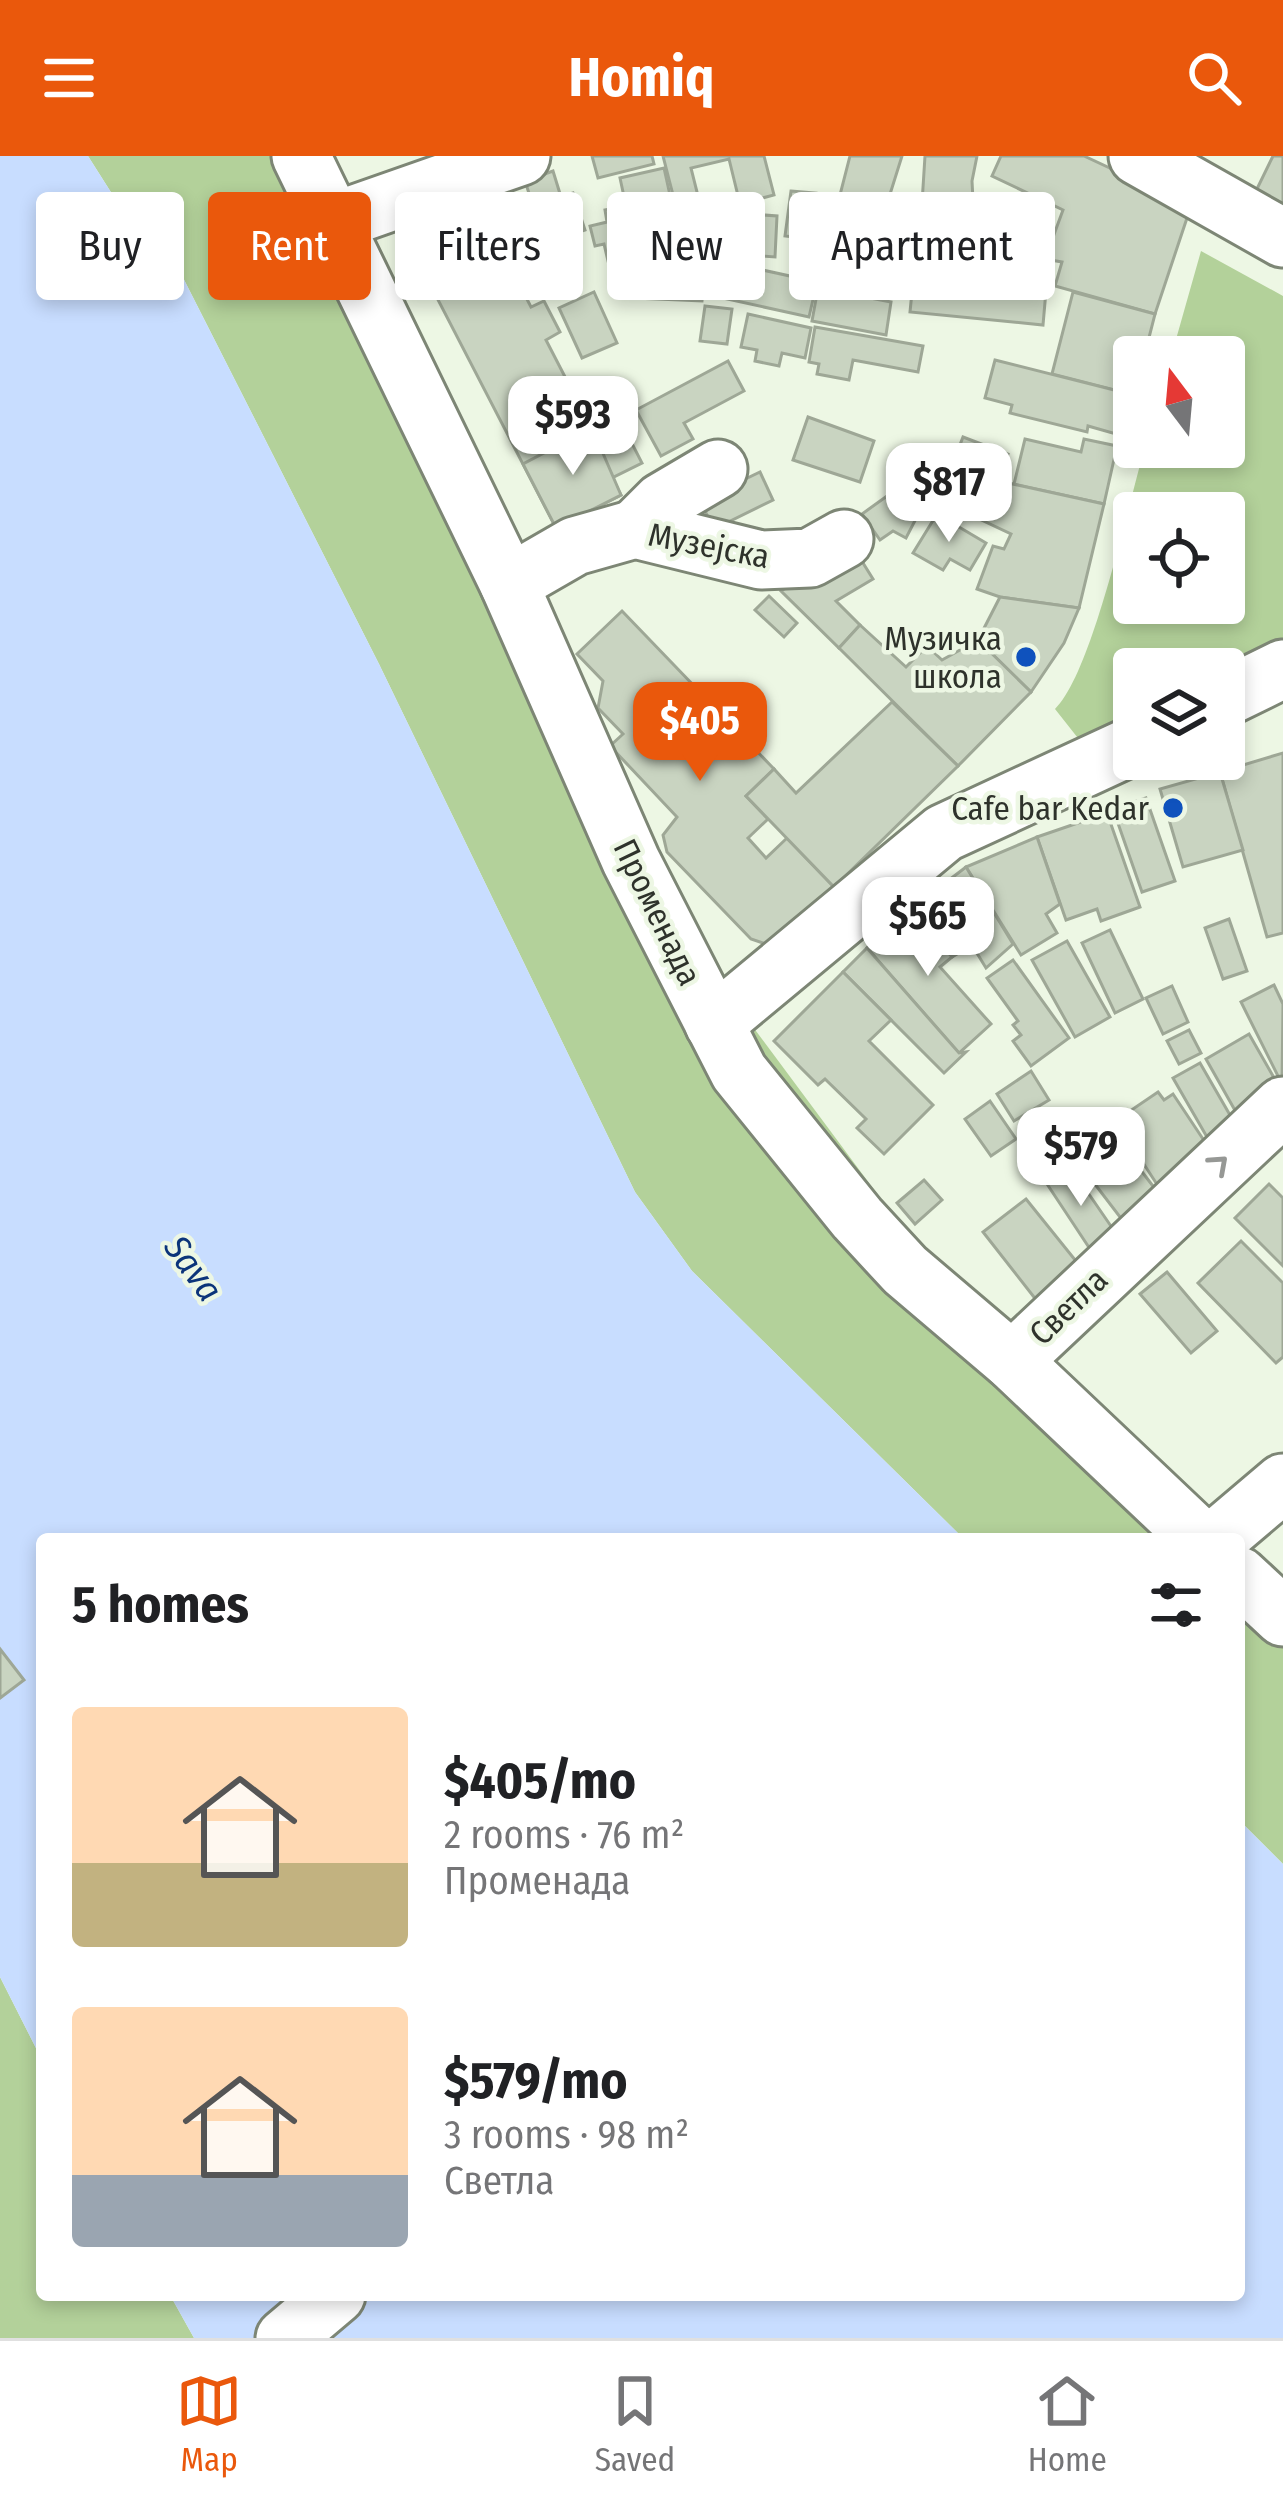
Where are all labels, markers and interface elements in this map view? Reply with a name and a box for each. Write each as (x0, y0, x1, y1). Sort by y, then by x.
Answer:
icon: menu (36, 45, 102, 111)
icon: search (1181, 45, 1247, 111)
text: Homiq (569, 46, 714, 110)
chip: Buy (36, 192, 184, 300)
chip: Rent (208, 192, 371, 300)
chip: Filters (395, 192, 583, 300)
chip: New (607, 192, 765, 300)
chip: Apartment (789, 192, 1055, 300)
north arrow (1113, 336, 1245, 468)
map controls (1113, 336, 1245, 780)
pin: $593 (502, 376, 644, 478)
text: $593 (535, 392, 611, 438)
pin: $817 (878, 443, 1020, 545)
text: $817 (913, 459, 985, 505)
button: locate (1113, 492, 1245, 624)
street label: Музејска (645, 515, 773, 577)
place label: Музичка школа (884, 619, 1002, 697)
marker: Музичка школа (1013, 644, 1039, 670)
button: layers (1113, 648, 1245, 780)
pin: $405 (629, 682, 771, 784)
text: $405 (660, 698, 740, 744)
place label: Cafe bar Kedar (951, 789, 1149, 829)
marker: Cafe bar Kedar (1160, 795, 1186, 821)
street label: Променада (605, 833, 710, 992)
pin: $565 (857, 877, 999, 979)
text: $565 (889, 893, 967, 939)
pin: $579 (1010, 1107, 1152, 1209)
text: $579 (1044, 1123, 1118, 1169)
one-way arrow (1205, 1157, 1226, 1179)
water label: Sava (154, 1226, 232, 1310)
street label: Светла (1021, 1260, 1116, 1354)
icon: filters (1143, 1572, 1209, 1638)
text: 5 homes (72, 1574, 249, 1636)
text: $405/mo (444, 1750, 636, 1812)
icon: home (168, 1755, 312, 1899)
text: 2 rooms · 76 m² (444, 1812, 684, 1858)
text: Променада (444, 1858, 630, 1904)
text: $579/mo (444, 2050, 627, 2112)
icon: home (168, 2055, 312, 2199)
text: 3 rooms · 98 m² (444, 2112, 689, 2158)
text: Светла (444, 2158, 554, 2204)
tab: Map (176, 2368, 242, 2480)
tab: Saved (595, 2368, 675, 2480)
tab: Home (1028, 2368, 1107, 2480)

